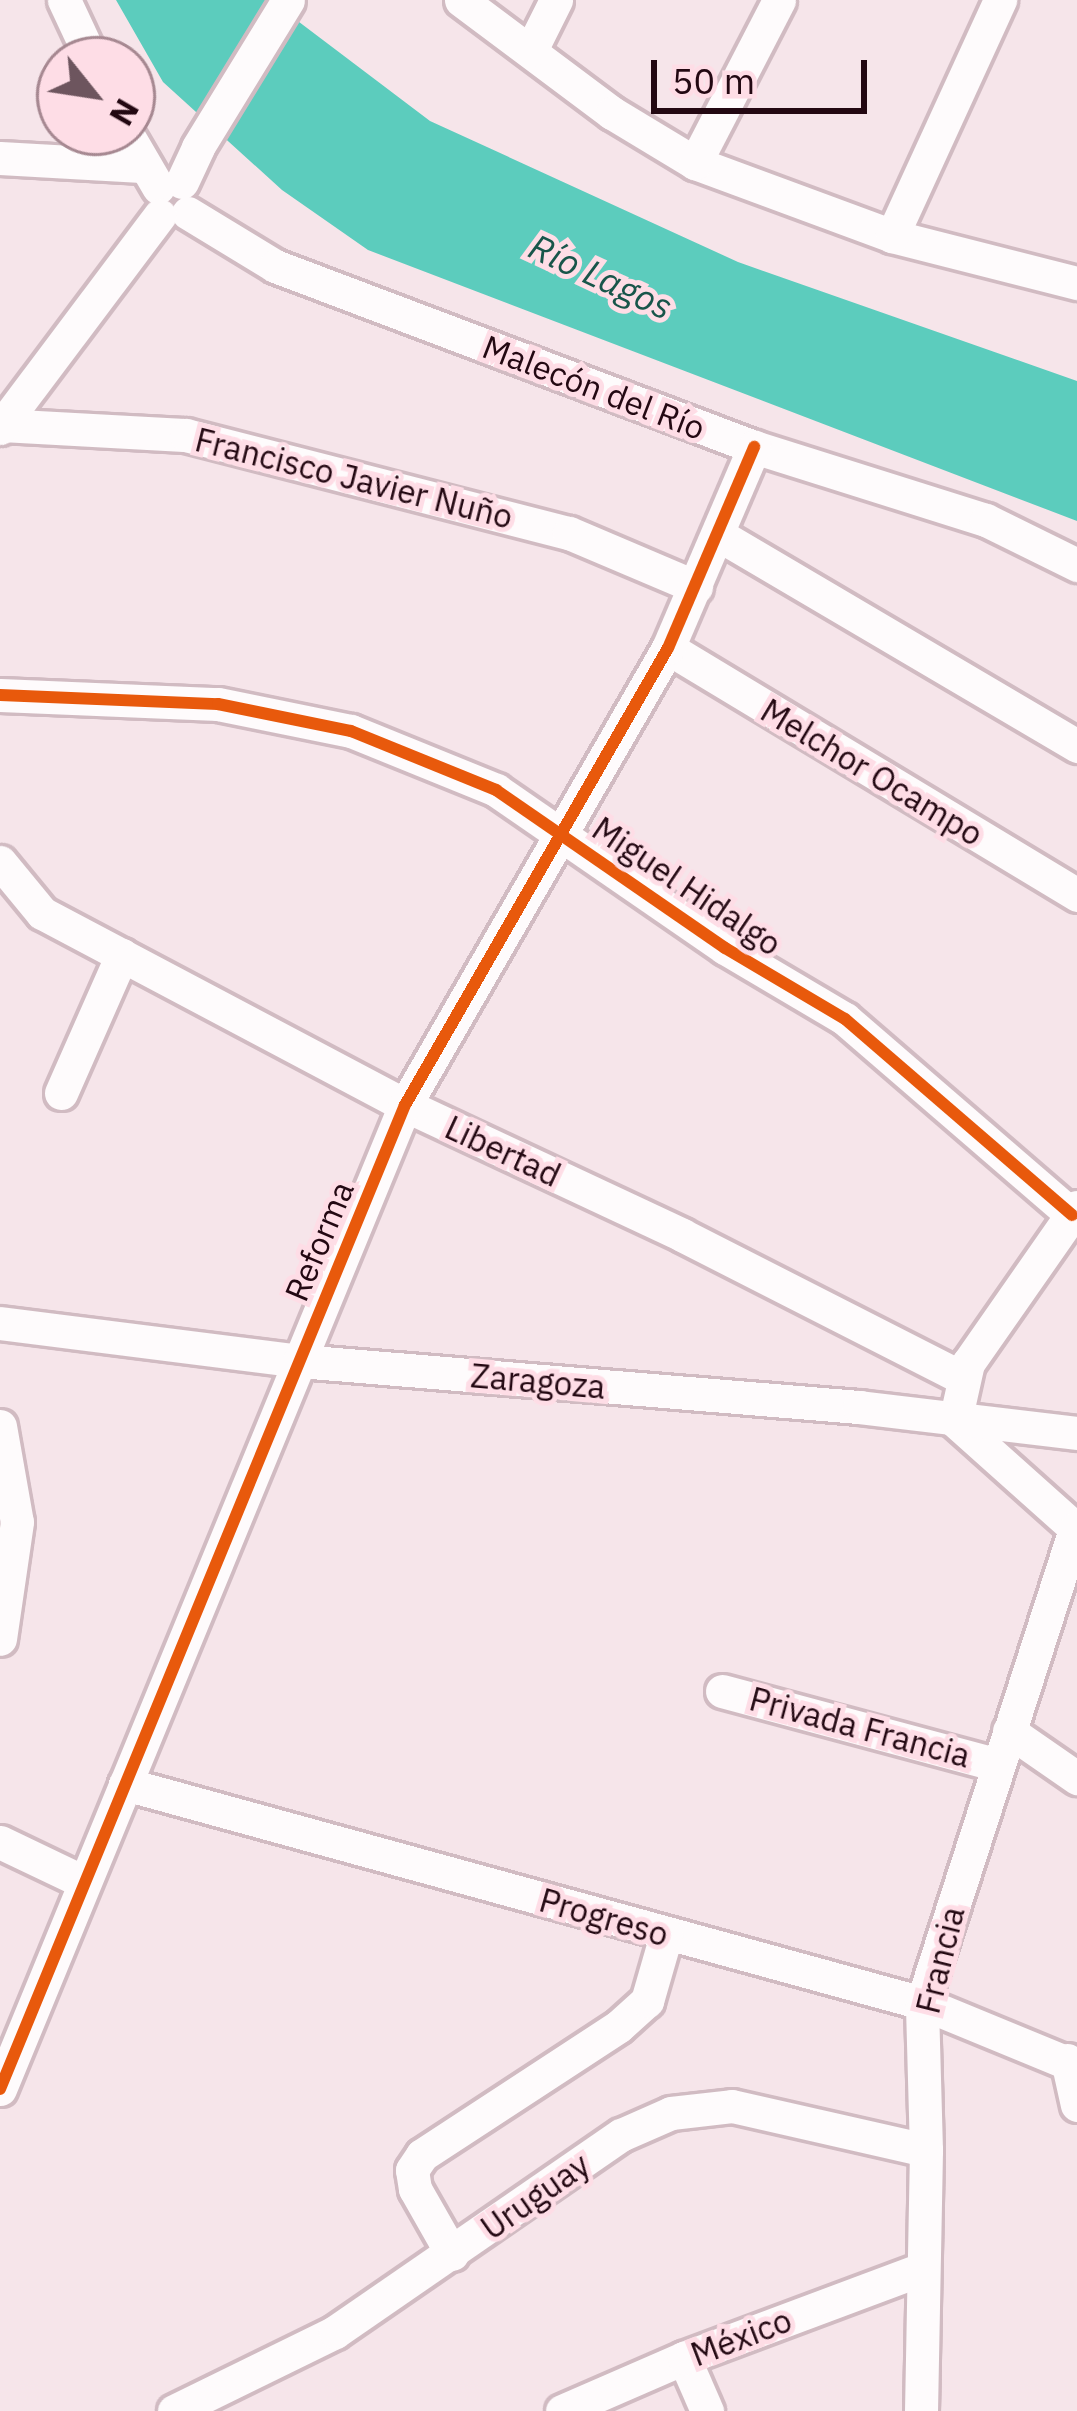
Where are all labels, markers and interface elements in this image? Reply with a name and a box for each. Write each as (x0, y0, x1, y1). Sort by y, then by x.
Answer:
north arrow (36, 36, 156, 156)
scale bar (657, 36, 873, 110)
text: 50 m (672, 57, 755, 104)
text: N (100, 92, 150, 134)
water label: Río Lagos (522, 224, 680, 328)
street label: Malecón del Río (477, 326, 711, 448)
street label: Francisco Javier Nuño (191, 419, 517, 537)
street label: Melchor Ocampo (754, 690, 990, 854)
street label: Miguel Hidalgo (585, 808, 789, 964)
street label: Libertad (439, 1107, 567, 1195)
street label: Reforma (276, 1175, 362, 1307)
street label: Zaragoza (469, 1355, 607, 1407)
street label: Privada Francia (745, 1679, 975, 1775)
street label: Progreso (535, 1880, 673, 1954)
street label: Francia (908, 1903, 972, 2017)
street label: Uruguay (473, 2144, 597, 2248)
street label: México (685, 2300, 797, 2374)

